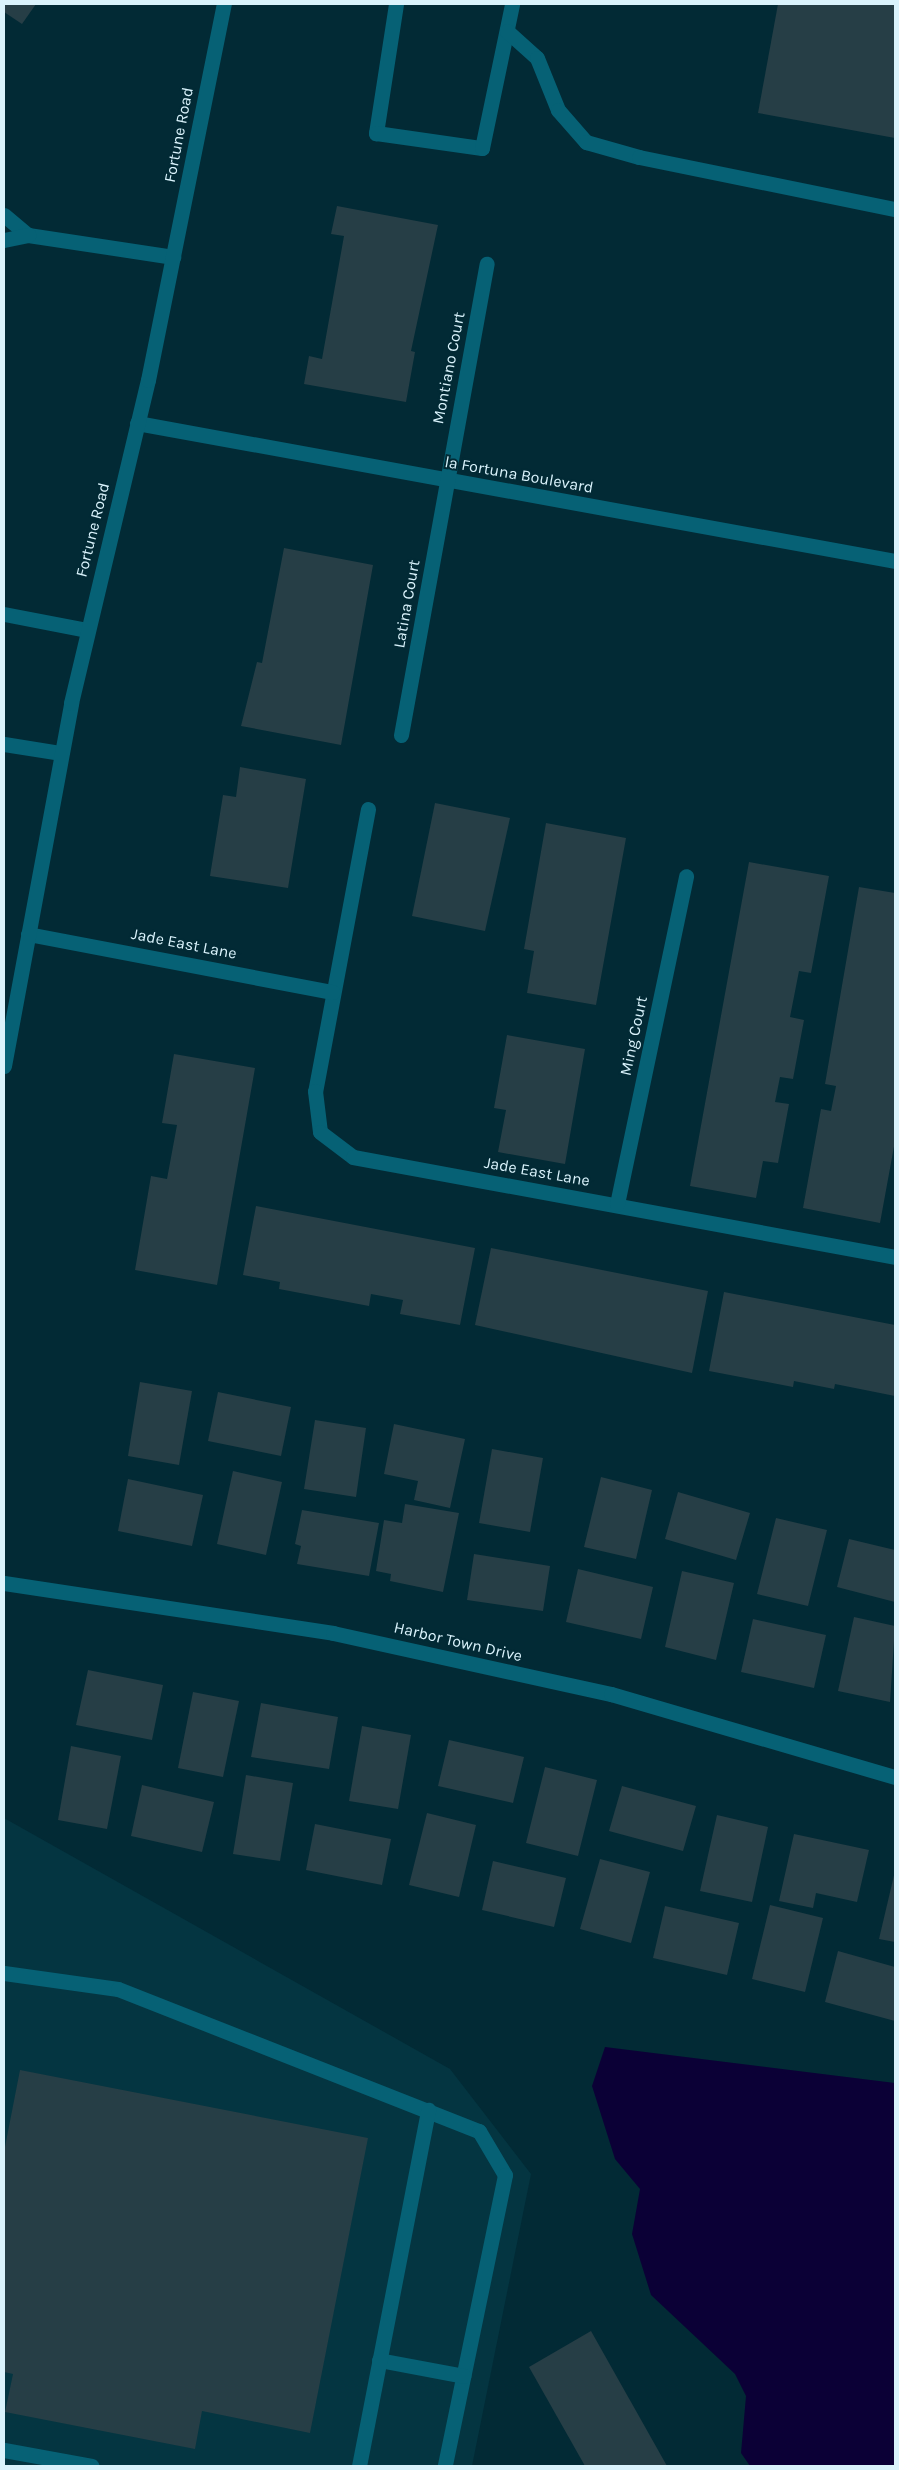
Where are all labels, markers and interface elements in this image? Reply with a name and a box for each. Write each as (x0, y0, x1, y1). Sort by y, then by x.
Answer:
street label: Fortune Road (160, 86, 198, 184)
street label: Montiano Court (429, 310, 469, 426)
street label: la Fortuna Boulevard (443, 452, 595, 498)
street label: Fortune Road (72, 481, 114, 579)
street label: Latina Court (390, 558, 424, 650)
street label: Jade East Lane (130, 924, 238, 964)
street label: Ming Court (616, 994, 652, 1078)
street label: Jade East Lane (483, 1153, 591, 1191)
street label: Harbor Town Drive (392, 1618, 524, 1666)

